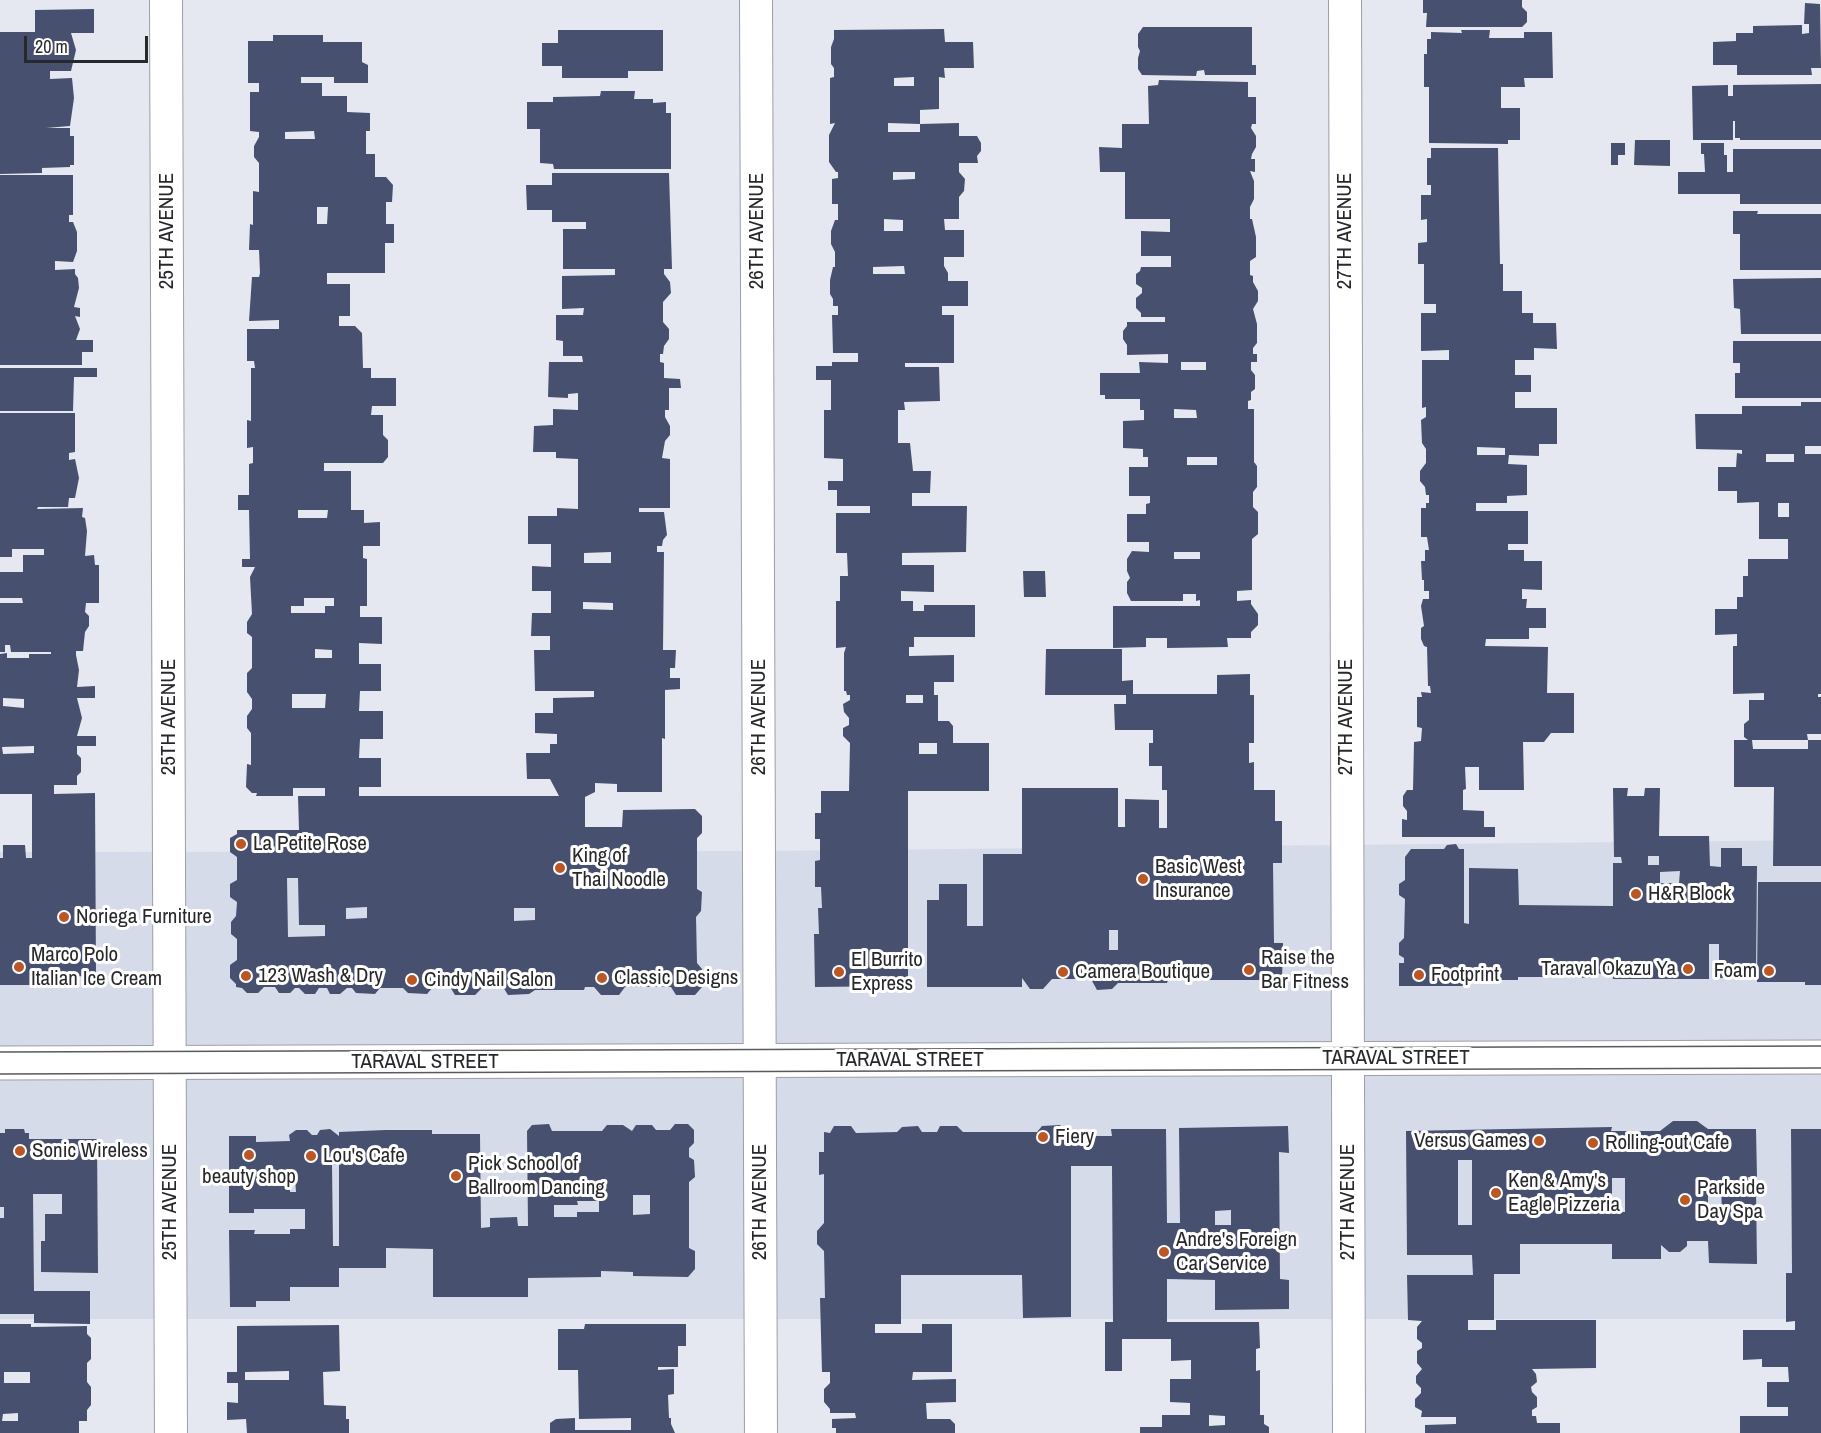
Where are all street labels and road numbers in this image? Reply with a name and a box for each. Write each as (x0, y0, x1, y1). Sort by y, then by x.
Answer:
street label: 25TH AVENUE (154, 173, 180, 289)
street label: 26TH AVENUE (744, 173, 770, 289)
street label: 27TH AVENUE (1332, 173, 1358, 289)
street label: 25TH AVENUE (156, 659, 182, 775)
street label: 26TH AVENUE (746, 659, 772, 775)
street label: 27TH AVENUE (1333, 659, 1359, 775)
street label: TARAVAL STREET (1322, 1045, 1470, 1071)
street label: TARAVAL STREET (836, 1047, 984, 1073)
street label: TARAVAL STREET (351, 1049, 499, 1075)
street label: 25TH AVENUE (157, 1144, 183, 1260)
street label: 26TH AVENUE (747, 1144, 773, 1260)
street label: 27TH AVENUE (1335, 1144, 1361, 1260)

